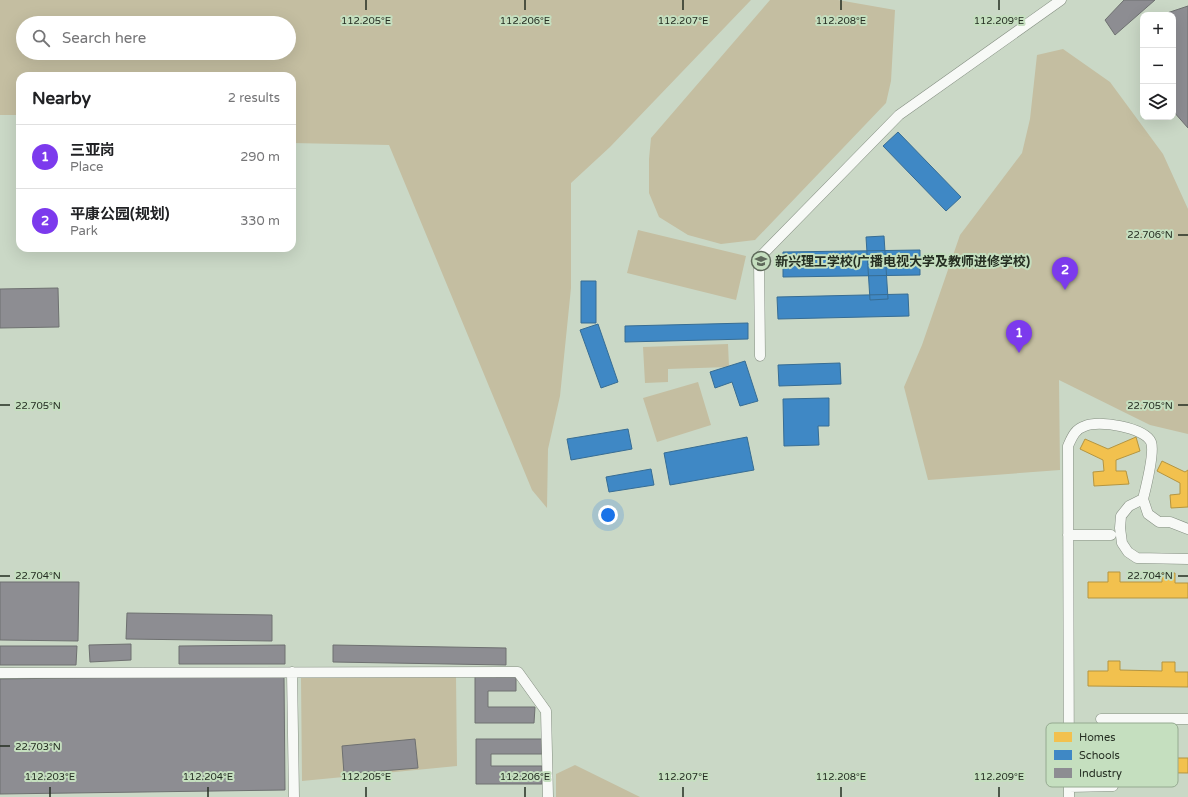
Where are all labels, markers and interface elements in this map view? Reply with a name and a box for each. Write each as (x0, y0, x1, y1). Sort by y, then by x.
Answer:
map controls (1140, 12, 1176, 120)
button: + (1140, 12, 1176, 48)
text: 112.205°E (341, 15, 391, 27)
text: 112.206°E (500, 15, 550, 27)
text: 112.207°E (658, 15, 708, 27)
text: 112.208°E (816, 15, 866, 27)
text: 112.209°E (974, 15, 1024, 27)
search box (16, 16, 296, 60)
icon: search (30, 27, 52, 49)
text: Search here (62, 29, 146, 47)
button: − (1140, 48, 1176, 84)
button: layers (1140, 84, 1176, 120)
text: Nearby (32, 88, 91, 109)
text: 2 results (228, 90, 280, 106)
text: 三亚岗 (70, 141, 115, 159)
text: 1 (41, 149, 49, 165)
text: 290 m (240, 149, 280, 165)
text: Place (70, 159, 103, 175)
text: 平康公园(规划) (70, 205, 169, 223)
text: 2 (41, 213, 49, 229)
text: 330 m (240, 213, 280, 229)
text: Park (70, 223, 98, 239)
text: 22.706°N (1127, 229, 1173, 241)
school or university icon: 新兴理工学校(广播电视大学及教师进修学校) (750, 250, 772, 272)
place label: 新兴理工学校(广播电视大学及教师进修学校) (775, 254, 1030, 270)
pin: 2 (1052, 257, 1078, 290)
pin: 1 (1006, 320, 1032, 353)
text: 22.705°N (15, 400, 61, 412)
text: 22.705°N (1127, 400, 1173, 412)
your location (598, 505, 618, 525)
text: 22.704°N (15, 570, 61, 582)
text: 22.704°N (1127, 570, 1173, 582)
legend (1046, 723, 1178, 787)
text: Homes (1079, 731, 1115, 744)
text: 22.703°N (15, 741, 61, 753)
text: Schools (1079, 749, 1120, 762)
text: Industry (1079, 767, 1122, 780)
text: 112.203°E (25, 771, 75, 783)
text: 112.204°E (183, 771, 233, 783)
text: 112.205°E (341, 771, 391, 783)
text: 112.206°E (500, 771, 550, 783)
text: 112.207°E (658, 771, 708, 783)
text: 112.208°E (816, 771, 866, 783)
text: 112.209°E (974, 771, 1024, 783)

